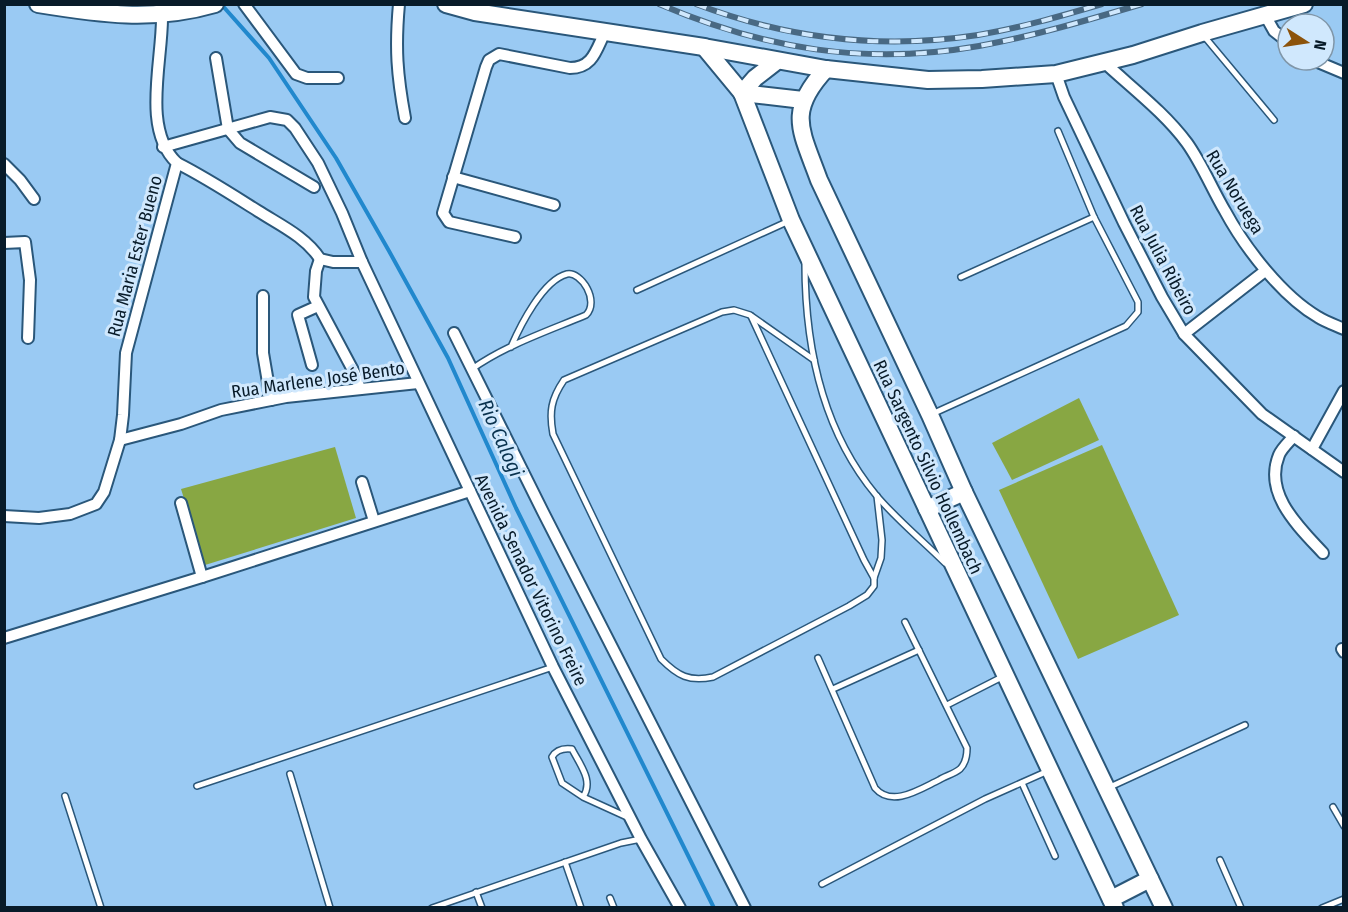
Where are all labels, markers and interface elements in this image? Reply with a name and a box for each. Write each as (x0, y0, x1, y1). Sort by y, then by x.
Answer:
north arrow (1276, 12, 1336, 72)
text: N (1310, 38, 1330, 52)
street label: Rua Noruega (1201, 146, 1269, 238)
street label: Rua Maria Ester Bueno (103, 173, 167, 339)
street label: Rua Julia Ribeiro (1125, 201, 1201, 319)
street label: Rua Sargento Silvio Hollembach (869, 356, 987, 578)
street label: Rua Marlene José Bento (230, 357, 406, 403)
water label: Rio Calogi (473, 396, 529, 480)
street label: Avenida Senador Vitorino Freire (470, 471, 592, 689)

